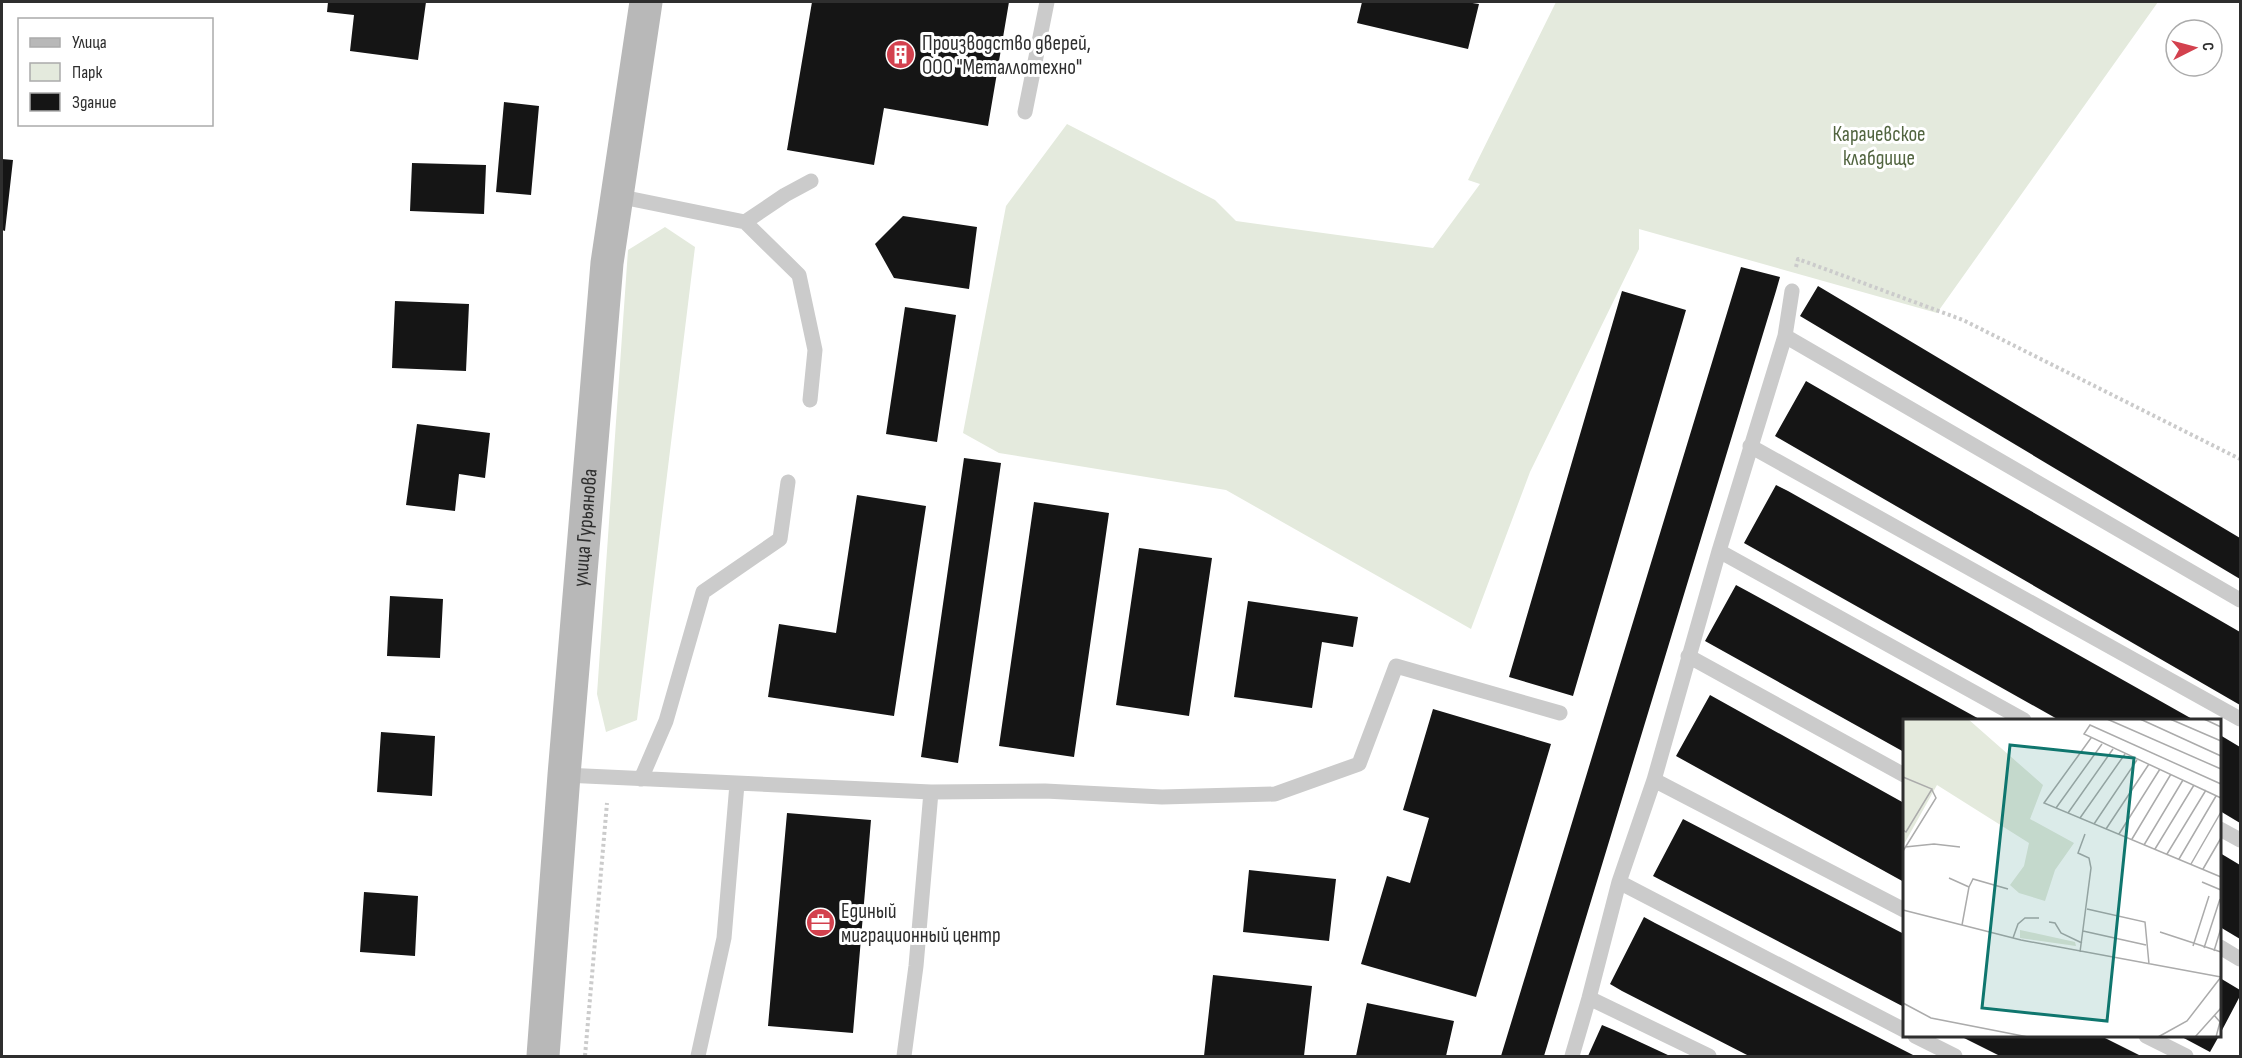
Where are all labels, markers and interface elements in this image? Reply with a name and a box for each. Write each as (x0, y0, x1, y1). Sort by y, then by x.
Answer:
legend (18, 18, 213, 126)
north arrow (2164, 18, 2224, 78)
place label: Производство дверей, ООО "Металлотехно" (922, 31, 1091, 80)
text: Улица (72, 32, 107, 53)
building icon: Производство дверей, ООО "Металлотехно" (885, 39, 917, 71)
text: С (2198, 42, 2217, 52)
text: Парк (72, 62, 103, 83)
text: Здание (72, 92, 117, 113)
park label: Карачевское клабдище (1832, 122, 1926, 171)
street label: улица Гурьянова (568, 468, 603, 588)
inset map (1903, 719, 2221, 1037)
place label: Единый миграционный центр (841, 899, 1001, 948)
office icon: Единый миграционный центр (804, 907, 836, 939)

